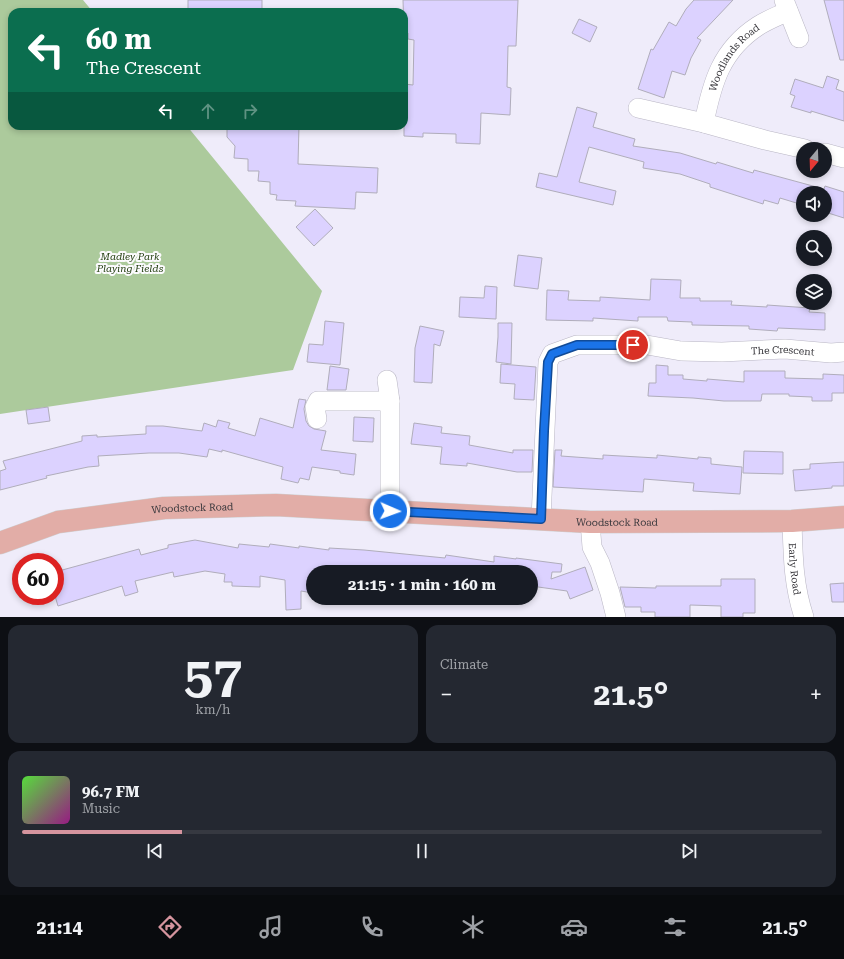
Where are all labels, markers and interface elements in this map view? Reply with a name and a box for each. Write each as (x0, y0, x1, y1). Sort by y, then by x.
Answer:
street label: Woodlands Road (707, 21, 762, 93)
text: 60 m (86, 23, 151, 56)
icon: left (20, 24, 72, 76)
text: The Crescent (86, 57, 201, 78)
icon: left (155, 100, 177, 122)
icon: ahead (197, 100, 219, 122)
icon: right (239, 100, 261, 122)
north arrow (796, 142, 832, 178)
map controls (796, 142, 832, 310)
button: sound (796, 186, 832, 222)
button: search (796, 230, 832, 266)
park label: Madley Park Playing Fields (96, 251, 164, 274)
button: layers (796, 274, 832, 310)
pin (616, 328, 650, 362)
icon: arrive (622, 334, 644, 356)
street label: The Crescent (751, 344, 815, 358)
position arrow (369, 490, 411, 532)
street label: Woodstock Road (151, 501, 234, 516)
street label: Woodstock Road (576, 516, 659, 528)
street label: Early Road (787, 543, 803, 596)
speed limit sign: 60 (12, 553, 64, 605)
text: 21:15 · 1 min · 160 m (348, 576, 496, 594)
text: 57 (184, 645, 242, 706)
text: Climate (440, 657, 488, 672)
text: 21.5° (594, 677, 668, 712)
text: − (440, 682, 452, 707)
text: + (810, 682, 822, 707)
text: km/h (196, 702, 230, 717)
text: 96.7 FM (82, 783, 139, 801)
text: Music (82, 801, 120, 816)
icon: previous (144, 840, 166, 862)
icon: pause (411, 840, 433, 862)
icon: next (678, 840, 700, 862)
icon: directions (156, 913, 184, 941)
icon: music (257, 913, 285, 941)
icon: phone (358, 913, 386, 941)
icon: climate (459, 913, 487, 941)
icon: car (560, 913, 588, 941)
icon: filters (661, 913, 689, 941)
text: 21:14 (37, 917, 83, 938)
text: 21.5° (763, 917, 807, 938)

